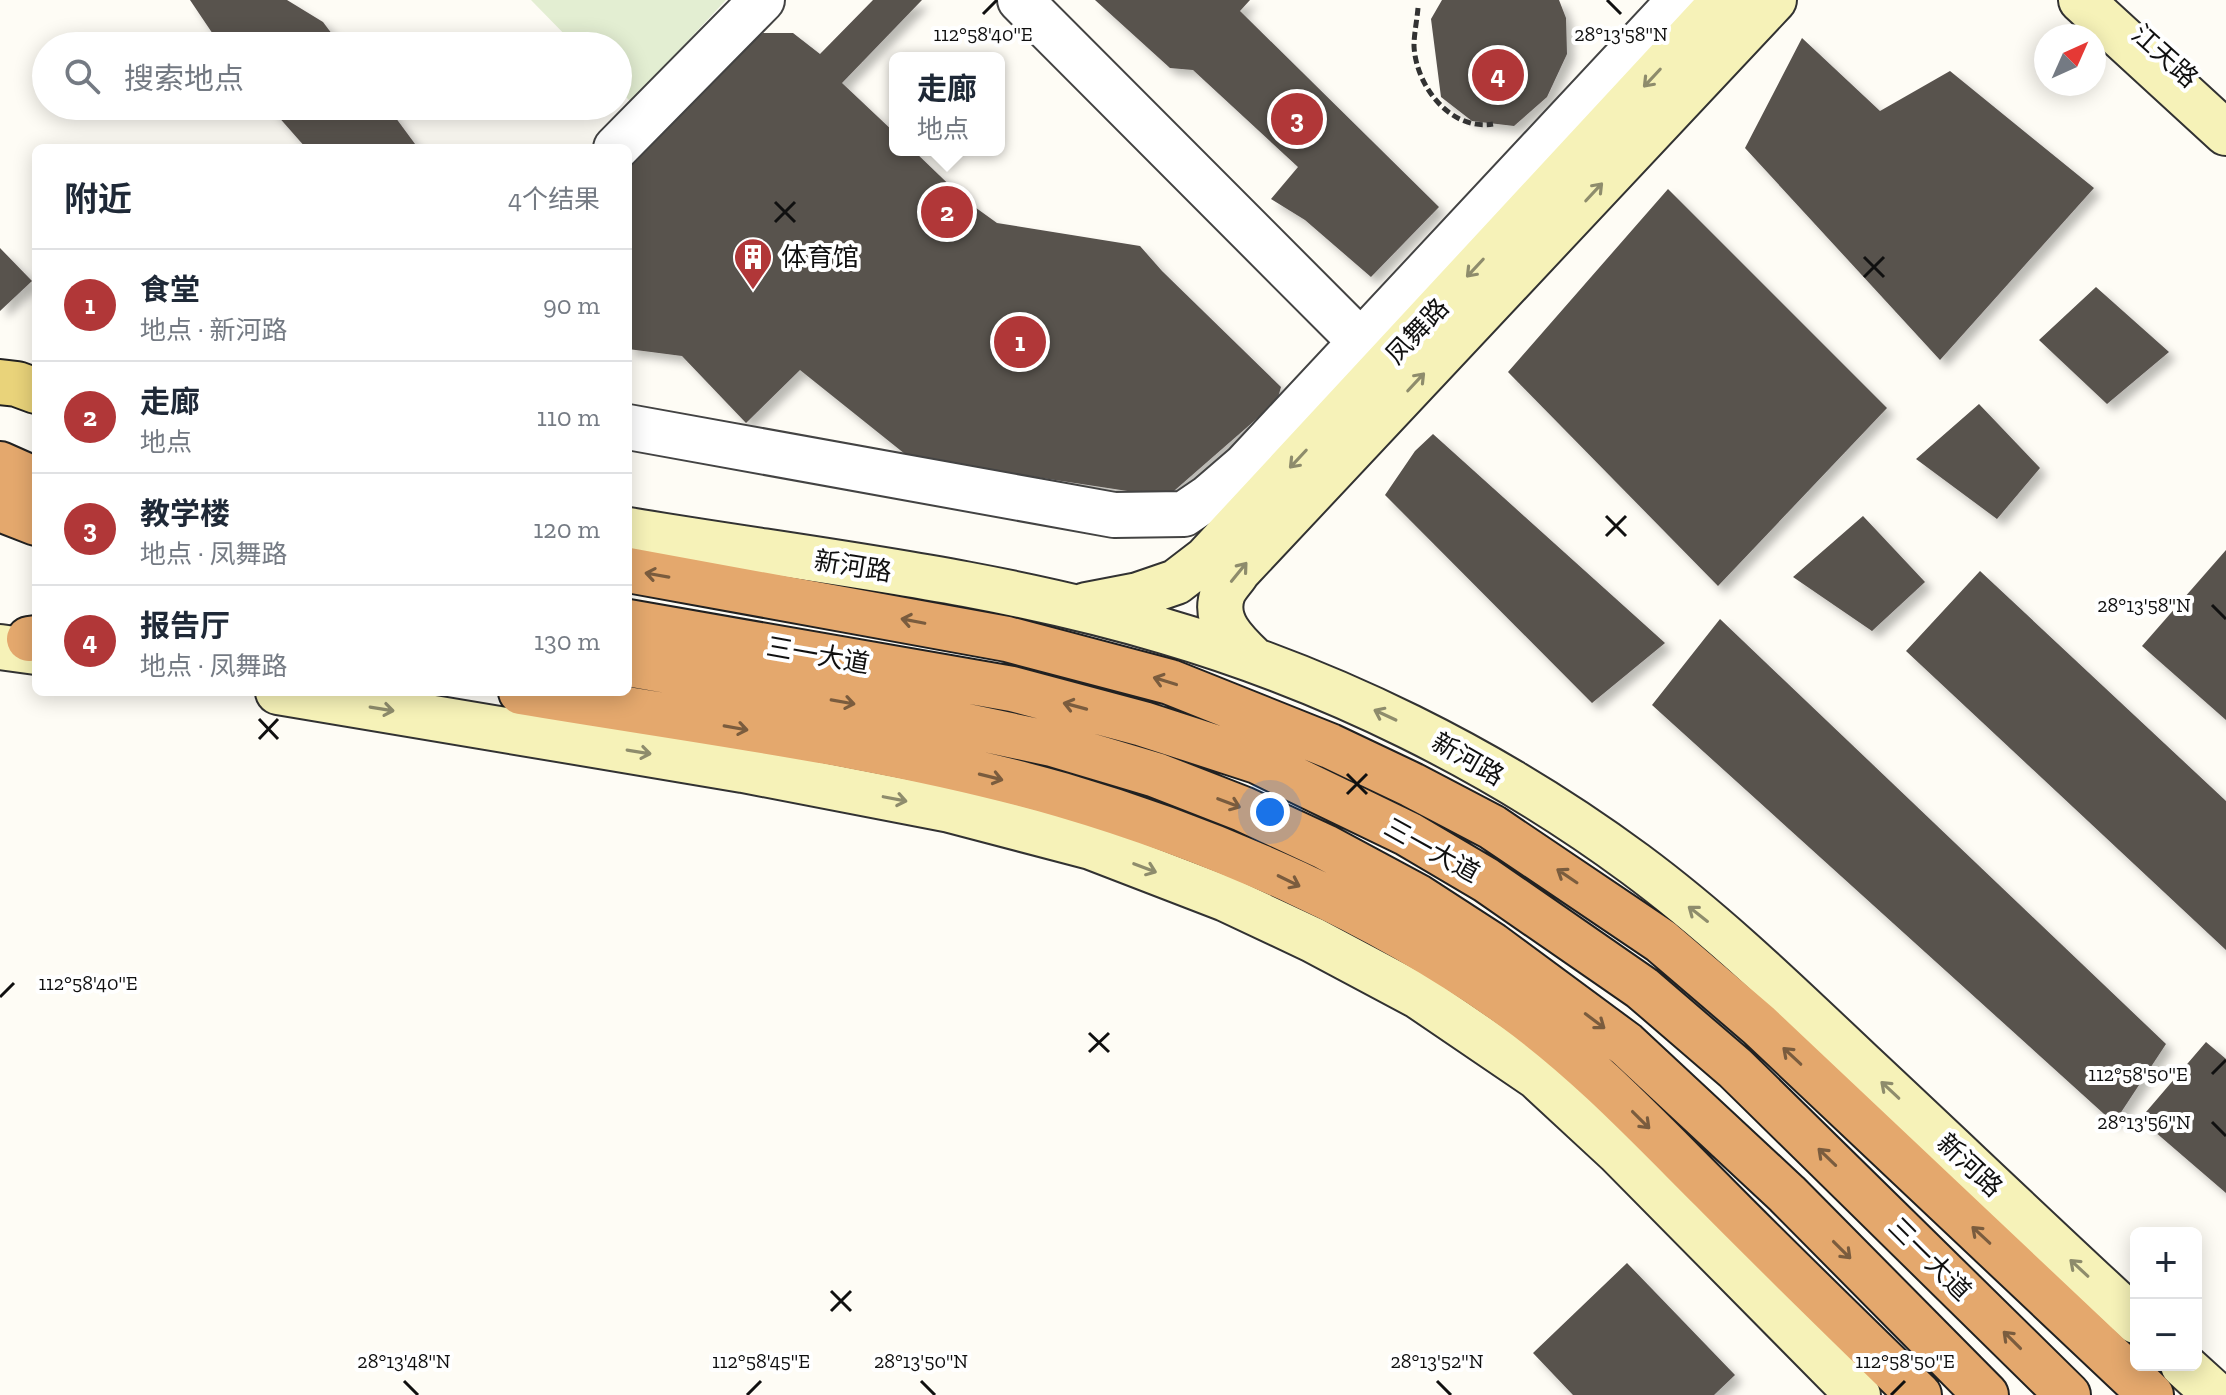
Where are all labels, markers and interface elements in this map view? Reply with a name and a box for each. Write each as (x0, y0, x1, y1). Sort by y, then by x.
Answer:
street label: 江天路 (2125, 18, 2205, 94)
text: 112°58'40"E (933, 22, 1033, 46)
text: 28°13'58"N (1574, 22, 1668, 46)
north arrow (2034, 24, 2106, 96)
search box (32, 32, 632, 120)
pin: 4 (1472, 45, 1524, 105)
popup (889, 52, 1005, 156)
icon: search (60, 54, 104, 98)
text: 搜索地点 (124, 61, 244, 97)
one-way arrow (1644, 67, 1662, 87)
text: 走廊 (917, 71, 977, 107)
pin: 3 (1271, 89, 1323, 149)
text: 地点 (917, 113, 969, 145)
text: 附近 (64, 179, 132, 220)
pin: 2 (921, 182, 973, 242)
one-way arrow (1584, 182, 1603, 202)
text: 4个结果 (508, 183, 600, 215)
building icon: 体育馆 (732, 236, 774, 291)
place label: 体育馆 (781, 241, 859, 273)
one-way arrow (1466, 258, 1485, 278)
text: 食堂 (140, 272, 200, 308)
text: 1 (85, 289, 95, 321)
text: 90 m (543, 289, 600, 321)
street label: 凤舞路 (1379, 292, 1455, 370)
pin: 1 (994, 312, 1046, 372)
text: 地点 · 新河路 (140, 314, 288, 346)
one-way arrow (1407, 372, 1426, 392)
text: 走廊 (140, 384, 200, 420)
text: 2 (83, 401, 97, 433)
text: 110 m (537, 401, 600, 433)
text: 地点 (140, 426, 192, 458)
one-way arrow (1290, 448, 1308, 468)
text: 教学楼 (140, 496, 230, 532)
text: 3 (83, 513, 97, 545)
text: 120 m (533, 513, 600, 545)
text: 地点 · 凤舞路 (140, 538, 288, 570)
street label: 新河路 (812, 544, 894, 588)
one-way arrow (1230, 562, 1248, 583)
one-way arrow (645, 566, 670, 581)
text: 28°13'58"N (2097, 593, 2191, 617)
text: 报告厅 (140, 608, 230, 644)
one-way arrow (900, 613, 926, 628)
text: 4 (83, 625, 97, 657)
text: 130 m (534, 625, 600, 657)
street label: 三一大道 (764, 630, 872, 680)
text: 地点 · 凤舞路 (140, 650, 288, 682)
one-way arrow (1153, 673, 1178, 688)
one-way arrow (830, 695, 855, 710)
one-way arrow (1063, 697, 1089, 712)
one-way arrow (369, 703, 395, 718)
one-way arrow (1373, 707, 1397, 722)
one-way arrow (723, 722, 748, 737)
street label: 新河路 (1426, 726, 1510, 792)
one-way arrow (626, 746, 651, 761)
one-way arrow (978, 771, 1003, 786)
your location (1250, 792, 1290, 832)
one-way arrow (881, 793, 907, 808)
one-way arrow (1216, 797, 1241, 811)
street label: 三一大道 (1379, 811, 1485, 889)
one-way arrow (1132, 862, 1157, 876)
one-way arrow (1557, 868, 1579, 885)
one-way arrow (1276, 874, 1300, 889)
one-way arrow (1688, 905, 1709, 923)
text: 112°58'40"E (38, 971, 138, 995)
one-way arrow (1584, 1013, 1605, 1030)
one-way arrow (1782, 1048, 1802, 1066)
text: 112°58'50"E (2088, 1062, 2188, 1086)
one-way arrow (1880, 1081, 1900, 1099)
one-way arrow (1631, 1110, 1650, 1130)
text: 28°13'56"N (2097, 1110, 2191, 1134)
street label: 新河路 (1931, 1127, 2009, 1203)
one-way arrow (1818, 1148, 1837, 1167)
street label: 三一大道 (1882, 1211, 1978, 1307)
one-way arrow (1971, 1225, 1991, 1244)
map controls (2130, 1227, 2202, 1371)
button: + (2130, 1227, 2202, 1299)
one-way arrow (1832, 1240, 1852, 1259)
one-way arrow (2069, 1258, 2089, 1277)
button: − (2130, 1299, 2202, 1371)
one-way arrow (2003, 1331, 2022, 1350)
text: 28°13'48"N (357, 1349, 451, 1373)
text: 112°58'45"E (712, 1349, 810, 1373)
text: 28°13'50"N (874, 1349, 968, 1373)
text: 28°13'52"N (1391, 1349, 1484, 1373)
text: 112°58'50"E (1855, 1349, 1955, 1373)

